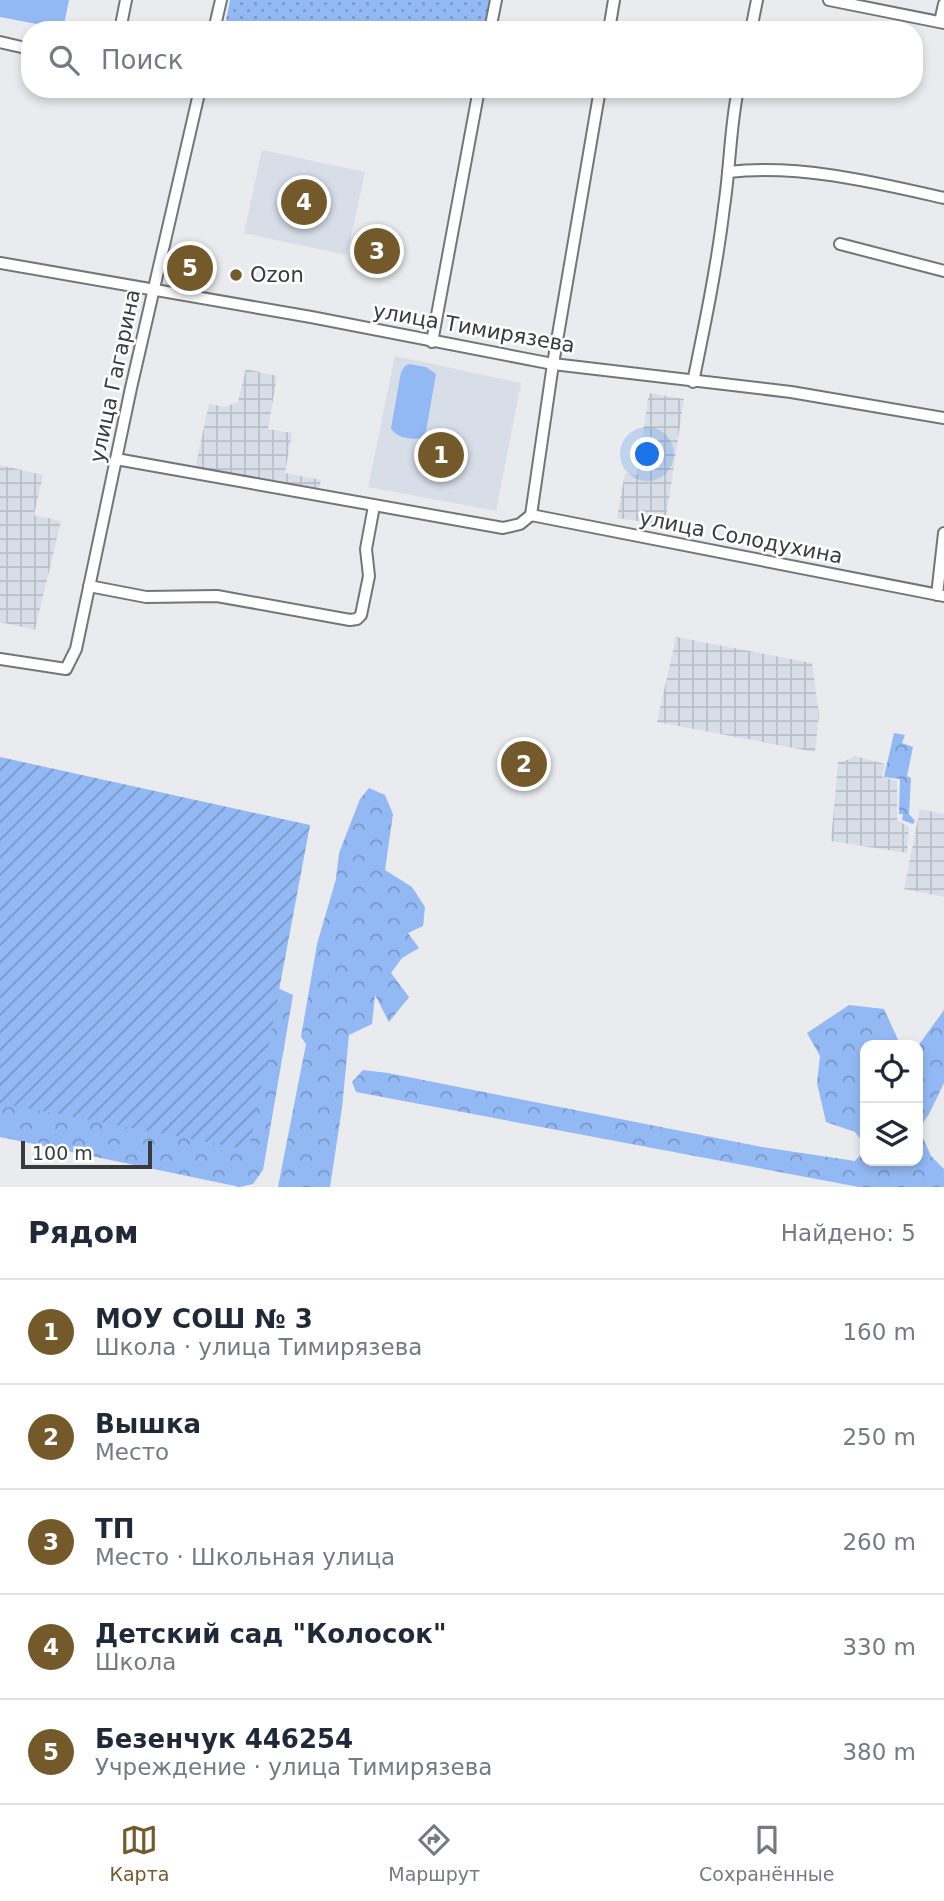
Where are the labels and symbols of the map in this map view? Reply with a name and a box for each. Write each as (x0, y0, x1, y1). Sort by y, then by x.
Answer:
pin: 4 (281, 176, 327, 228)
pin: 3 (354, 225, 400, 277)
pin: 5 (167, 242, 213, 294)
place label: Ozon (250, 263, 304, 287)
marker: Ozon (228, 267, 244, 283)
street label: улица Гагарина (85, 287, 145, 465)
street label: улица Тимирязева (371, 298, 577, 358)
pin: 1 (418, 429, 464, 481)
your location (630, 437, 664, 471)
street label: улица Солодухина (637, 505, 845, 569)
pin: 2 (501, 738, 547, 790)
scale bar (21, 1138, 152, 1170)

